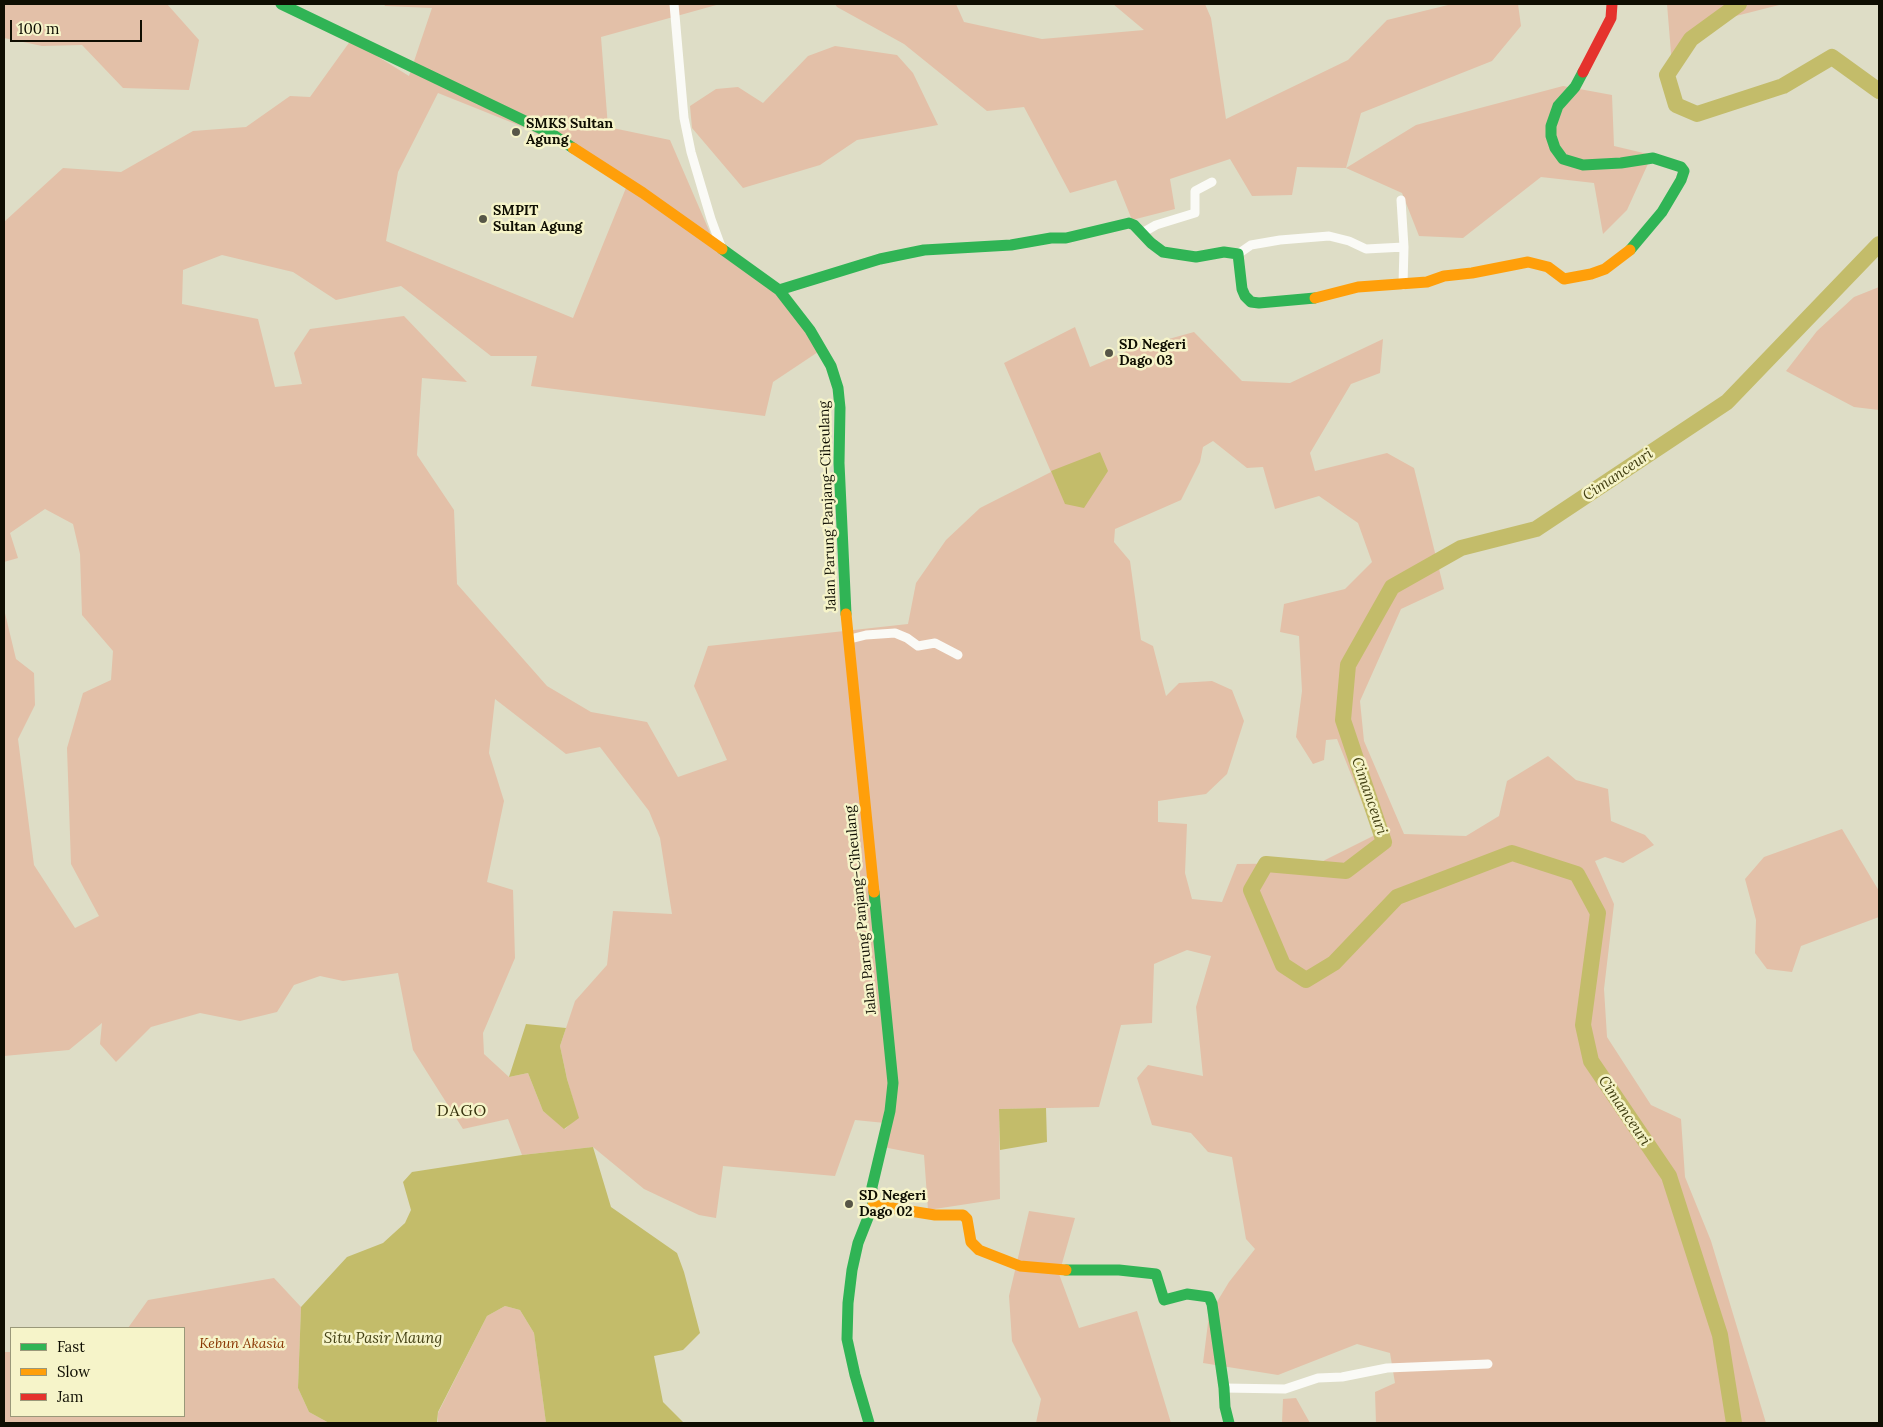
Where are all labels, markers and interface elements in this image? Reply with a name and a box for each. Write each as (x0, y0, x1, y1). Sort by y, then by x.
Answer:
scale bar (12, 10, 145, 42)
text: 100 m (18, 19, 59, 38)
place label: SMKS Sultan Agung (526, 116, 613, 148)
marker: SMKS Sultan Agung (510, 126, 522, 138)
place label: SMPIT Sultan Agung (493, 203, 582, 236)
marker: SMPIT Sultan Agung (477, 213, 489, 225)
place label: SD Negeri Dago 03 (1119, 337, 1186, 370)
marker: SD Negeri Dago 03 (1103, 347, 1115, 359)
street label: Jalan Parung Panjang–Ciheulang (816, 401, 840, 611)
water label: Cimanceuri (1580, 445, 1656, 505)
water label: Cimanceuri (1347, 755, 1391, 837)
street label: Jalan Parung Panjang–Ciheulang (842, 805, 880, 1015)
water label: Cimanceuri (1594, 1073, 1654, 1149)
district label: DAGO (436, 1101, 488, 1121)
place label: SD Negeri Dago 02 (859, 1188, 926, 1220)
marker: SD Negeri Dago 02 (843, 1198, 855, 1210)
legend (10, 1327, 185, 1417)
water label: Situ Pasir Maung (324, 1330, 442, 1348)
park label: Kebun Akasia (199, 1336, 285, 1352)
text: Fast (57, 1337, 85, 1356)
text: Slow (57, 1362, 90, 1381)
text: Jam (57, 1387, 84, 1406)

